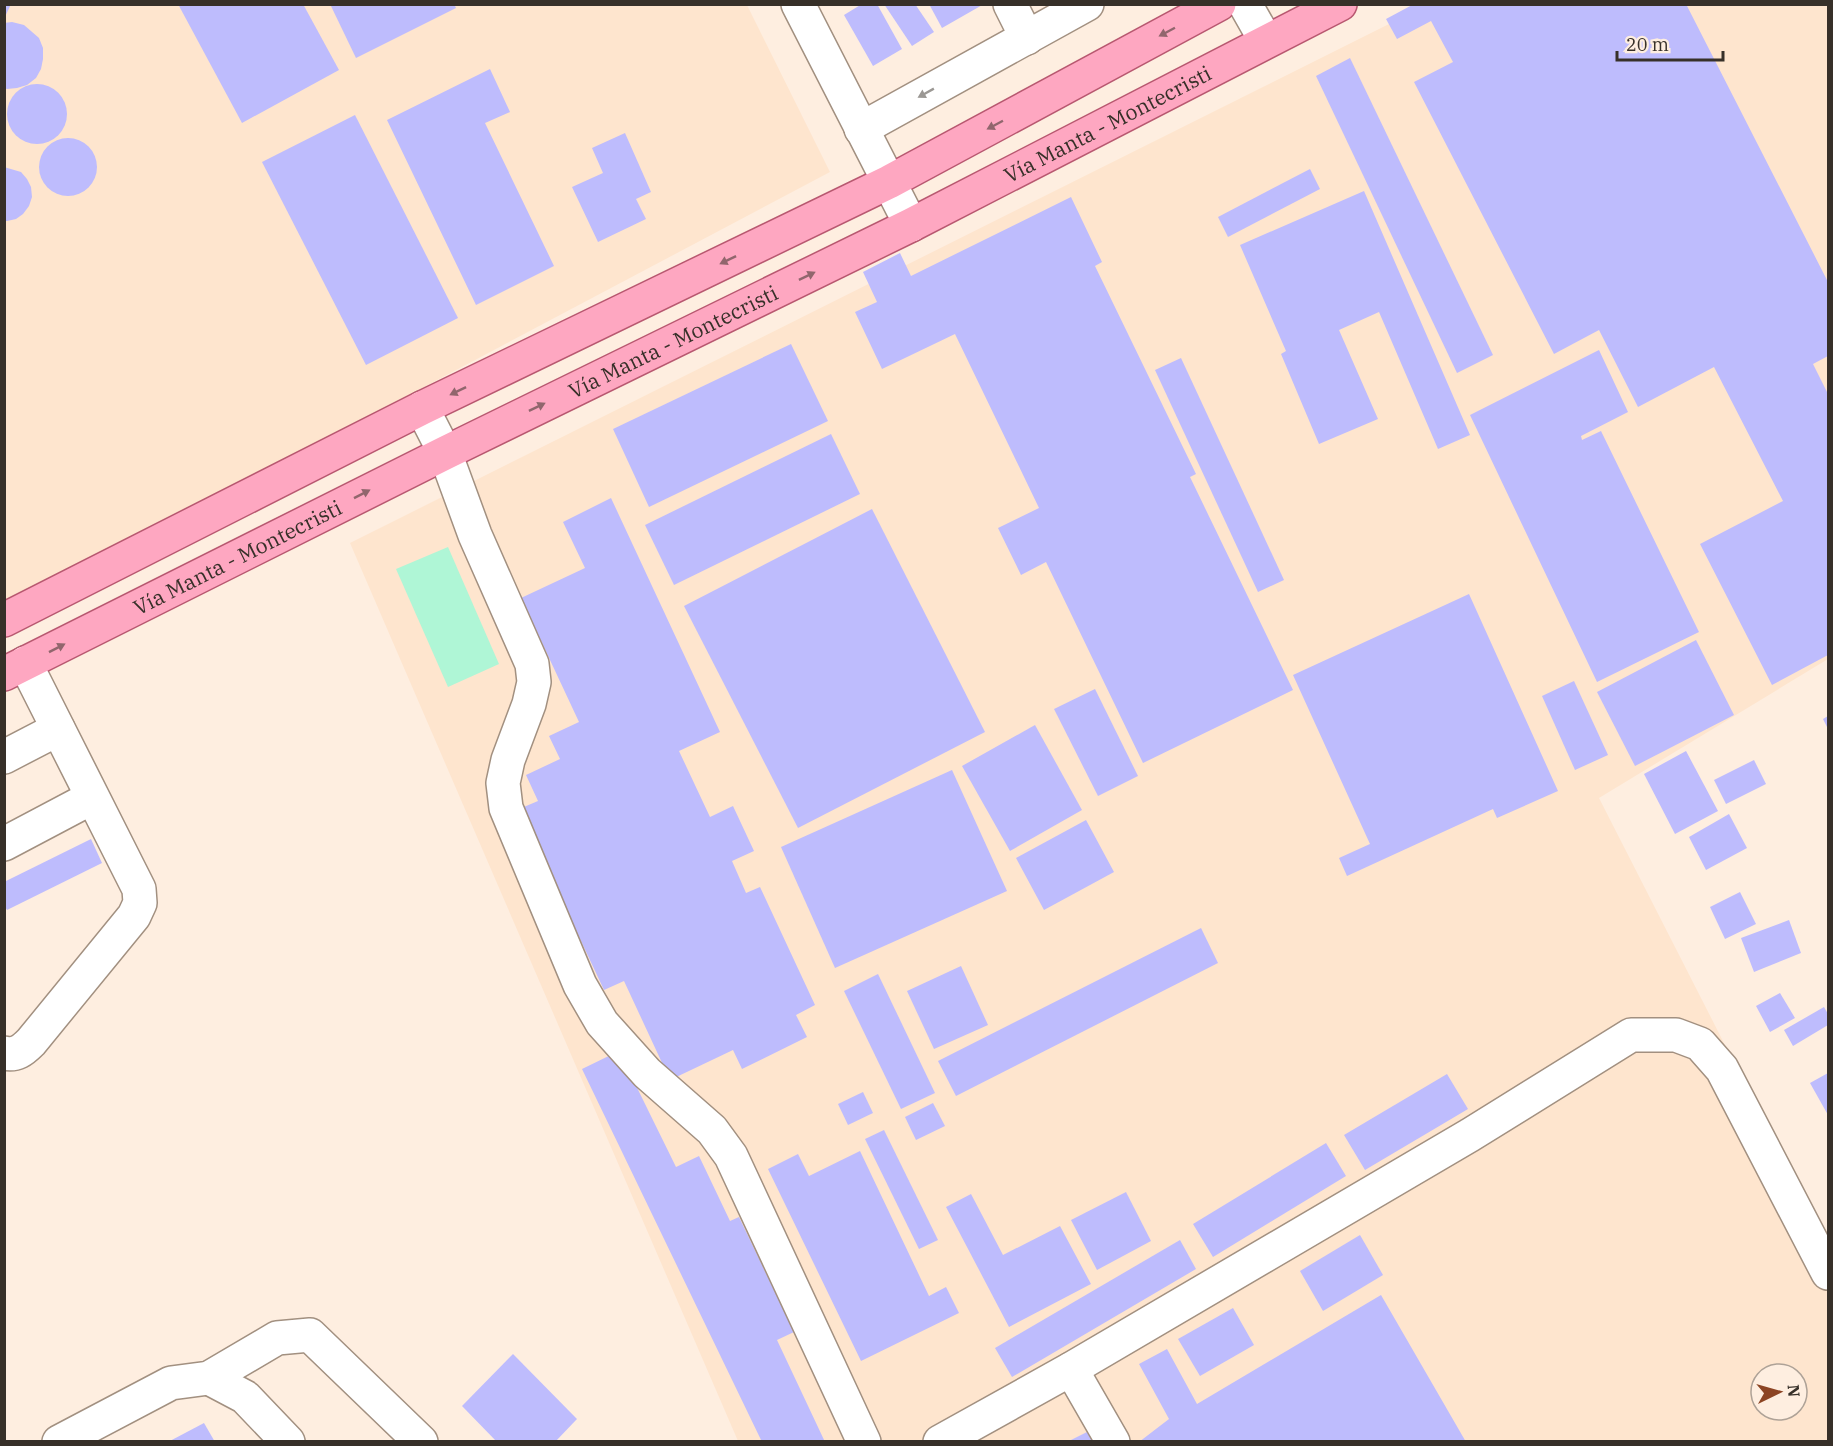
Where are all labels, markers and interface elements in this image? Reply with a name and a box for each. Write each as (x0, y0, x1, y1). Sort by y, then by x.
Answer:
scale bar (1617, 24, 1724, 62)
one-way arrow (1158, 27, 1175, 37)
text: 20 m (1626, 33, 1669, 56)
street label: Vía Manta - Montecristi (999, 59, 1216, 189)
one-way arrow (917, 88, 934, 98)
one-way arrow (987, 120, 1004, 130)
one-way arrow (719, 256, 736, 265)
one-way arrow (798, 271, 815, 281)
street label: Vía Manta - Montecristi (564, 278, 782, 405)
one-way arrow (449, 386, 466, 395)
one-way arrow (529, 403, 546, 412)
one-way arrow (354, 489, 371, 499)
street label: Vía Manta - Montecristi (128, 493, 346, 621)
one-way arrow (48, 643, 65, 652)
north arrow (1749, 1362, 1809, 1422)
text: N (1783, 1384, 1804, 1398)

